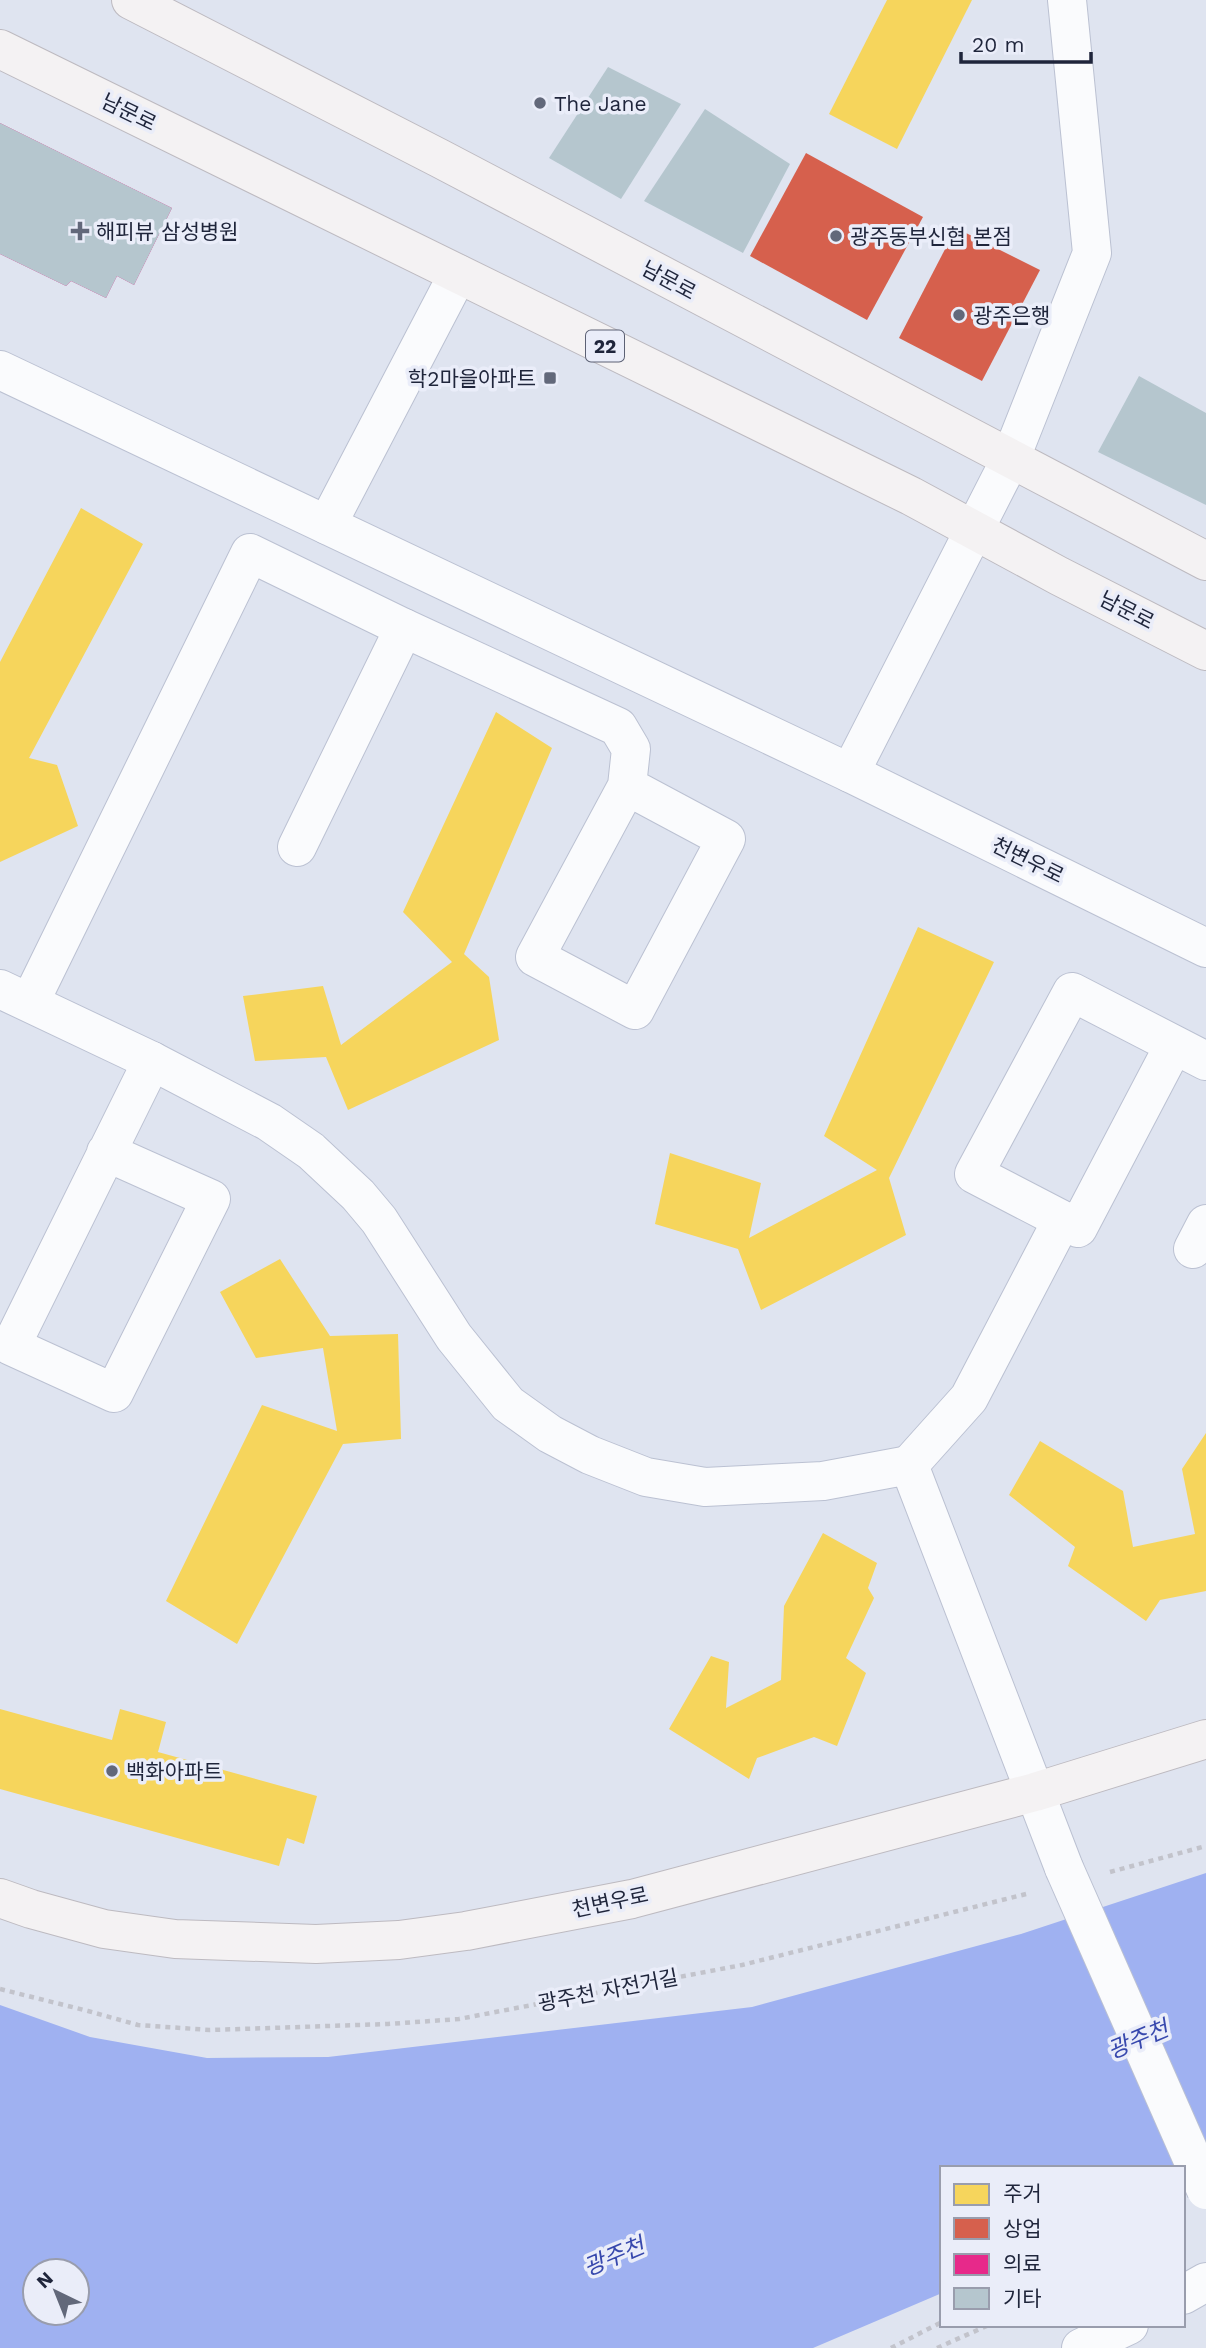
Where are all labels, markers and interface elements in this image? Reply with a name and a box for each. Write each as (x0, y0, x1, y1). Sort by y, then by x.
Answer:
scale bar (961, 21, 1090, 65)
text: 20 m (972, 32, 1024, 57)
street label: 남문로 (97, 88, 161, 136)
place label: The Jane (554, 91, 647, 116)
marker: The Jane (532, 95, 548, 111)
place label: 해피뷰 삼성병원 (96, 219, 238, 244)
marker: 해피뷰 삼성병원 (70, 221, 90, 241)
place label: 광주동부신협 본점 (850, 224, 1012, 249)
marker: 광주동부신협 본점 (828, 228, 844, 244)
street label: 남문로 (638, 255, 700, 305)
place label: 광주은행 (973, 303, 1050, 328)
marker: 광주은행 (951, 307, 967, 323)
road number: 22 (586, 330, 624, 362)
place label: 학2마을아파트 (408, 366, 536, 391)
marker: 학2마을아파트 (542, 370, 558, 386)
street label: 남문로 (1095, 586, 1159, 634)
street label: 천변우로 (988, 832, 1068, 888)
place label: 백화아파트 (126, 1759, 223, 1784)
marker: 백화아파트 (104, 1763, 120, 1779)
street label: 천변우로 (570, 1882, 650, 1922)
street label: 광주천 자전거길 (536, 1964, 680, 2016)
water label: 광주천 (1104, 2014, 1175, 2065)
legend (940, 2166, 1185, 2327)
text: 주거 (1003, 2181, 1042, 2206)
text: 상업 (1003, 2216, 1042, 2241)
water label: 광주천 (580, 2231, 651, 2282)
text: 의료 (1003, 2251, 1042, 2276)
north arrow (21, 2257, 91, 2327)
text: N (32, 2267, 58, 2293)
text: 기타 (1003, 2286, 1042, 2311)

